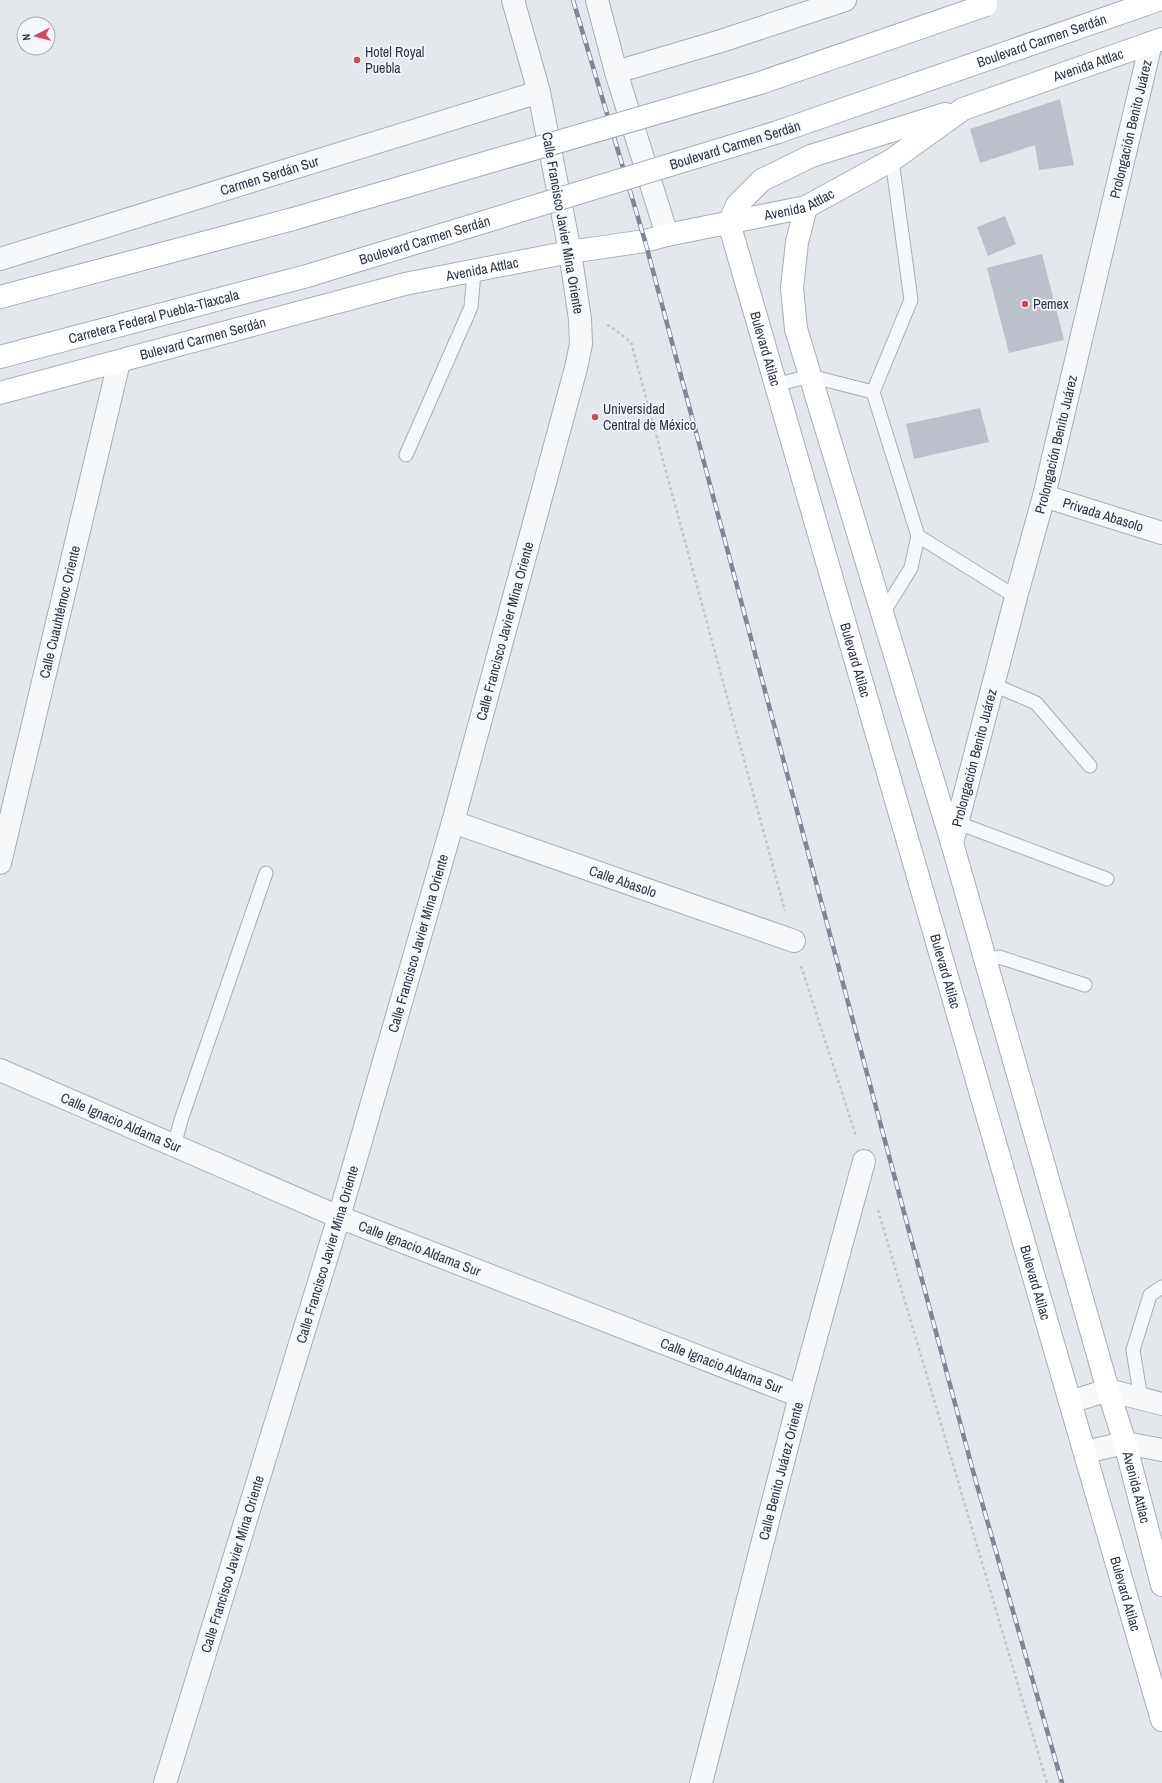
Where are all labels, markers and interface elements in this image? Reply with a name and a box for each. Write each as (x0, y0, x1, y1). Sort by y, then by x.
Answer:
street label: Boulevard Carmen Serdán (974, 10, 1109, 71)
north arrow (16, 16, 56, 56)
text: N (19, 33, 33, 41)
place label: Hotel Royal Puebla (365, 43, 424, 77)
street label: Avenida Attlac (1050, 44, 1126, 86)
marker: Hotel Royal Puebla (352, 55, 362, 65)
street label: Prolongación Benito Juárez (1106, 58, 1156, 200)
street label: Boulevard Carmen Serdán (667, 117, 803, 173)
street label: Calle Francisco Javier Mina Oriente (538, 131, 588, 315)
street label: Carmen Serdán Sur (218, 152, 321, 199)
street label: Avenida Attlac (762, 184, 838, 224)
street label: Boulevard Carmen Serdán (357, 212, 492, 269)
street label: Avenida Attlac (443, 253, 520, 285)
street label: Carretera Federal Puebla-Tlaxcala (66, 285, 242, 348)
place label: Pemex (1033, 295, 1069, 313)
marker: Pemex (1020, 299, 1030, 309)
street label: Bulevard Atilac (746, 309, 785, 388)
street label: Bulevard Carmen Serdán (138, 313, 268, 364)
street label: Prolongación Benito Juárez (1031, 373, 1081, 516)
place label: Universidad Central de México (603, 400, 696, 434)
marker: Universidad Central de México (590, 412, 600, 422)
street label: Privada Abasolo (1061, 493, 1146, 536)
street label: Calle Francisco Javier Mina Oriente (472, 540, 538, 723)
street label: Calle Cuauhtémoc Oriente (35, 544, 84, 680)
street label: Bulevard Atilac (836, 621, 875, 700)
street label: Prolongación Benito Juárez (948, 687, 1001, 829)
street label: Calle Francisco Javier Mina Oriente (384, 852, 452, 1035)
street label: Calle Abasolo (587, 861, 659, 901)
street label: Bulevard Atilac (926, 932, 965, 1011)
street label: Calle Ignacio Aldama Sur (58, 1088, 184, 1157)
street label: Calle Francisco Javier Mina Oriente (292, 1163, 362, 1345)
street label: Calle Ignacio Aldama Sur (356, 1216, 484, 1280)
street label: Bulevard Atilac (1016, 1243, 1055, 1322)
street label: Calle Ignacio Aldama Sur (658, 1334, 786, 1398)
street label: Calle Benito Juárez Oriente (754, 1400, 807, 1542)
street label: Avenida Attlac (1118, 1449, 1155, 1525)
street label: Calle Francisco Javier Mina Oriente (197, 1473, 268, 1655)
street label: Bulevard Atilac (1106, 1554, 1145, 1633)

